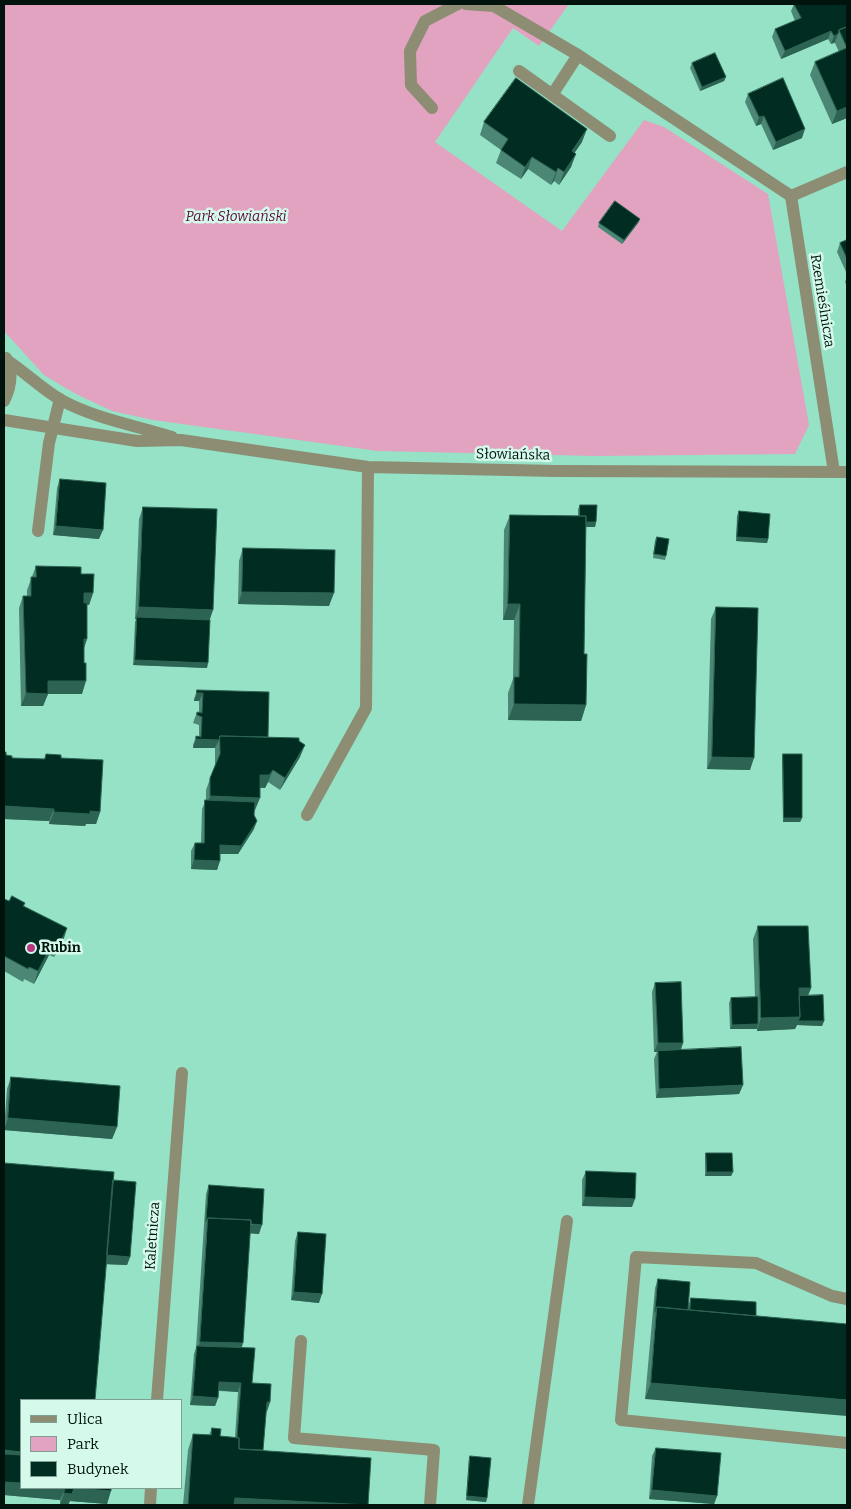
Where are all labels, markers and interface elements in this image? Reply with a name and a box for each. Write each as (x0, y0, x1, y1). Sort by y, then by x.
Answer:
park label: Park Słowiański (185, 209, 287, 225)
street label: Rzemieślnicza (806, 253, 838, 349)
street label: Słowiańska (476, 446, 550, 464)
place label: Rubin (41, 940, 81, 956)
marker: Rubin (25, 942, 37, 954)
street label: Kaletnicza (142, 1201, 164, 1271)
legend (20, 1399, 182, 1489)
text: Ulica (67, 1410, 103, 1428)
text: Park (67, 1435, 99, 1453)
text: Budynek (67, 1460, 128, 1478)

